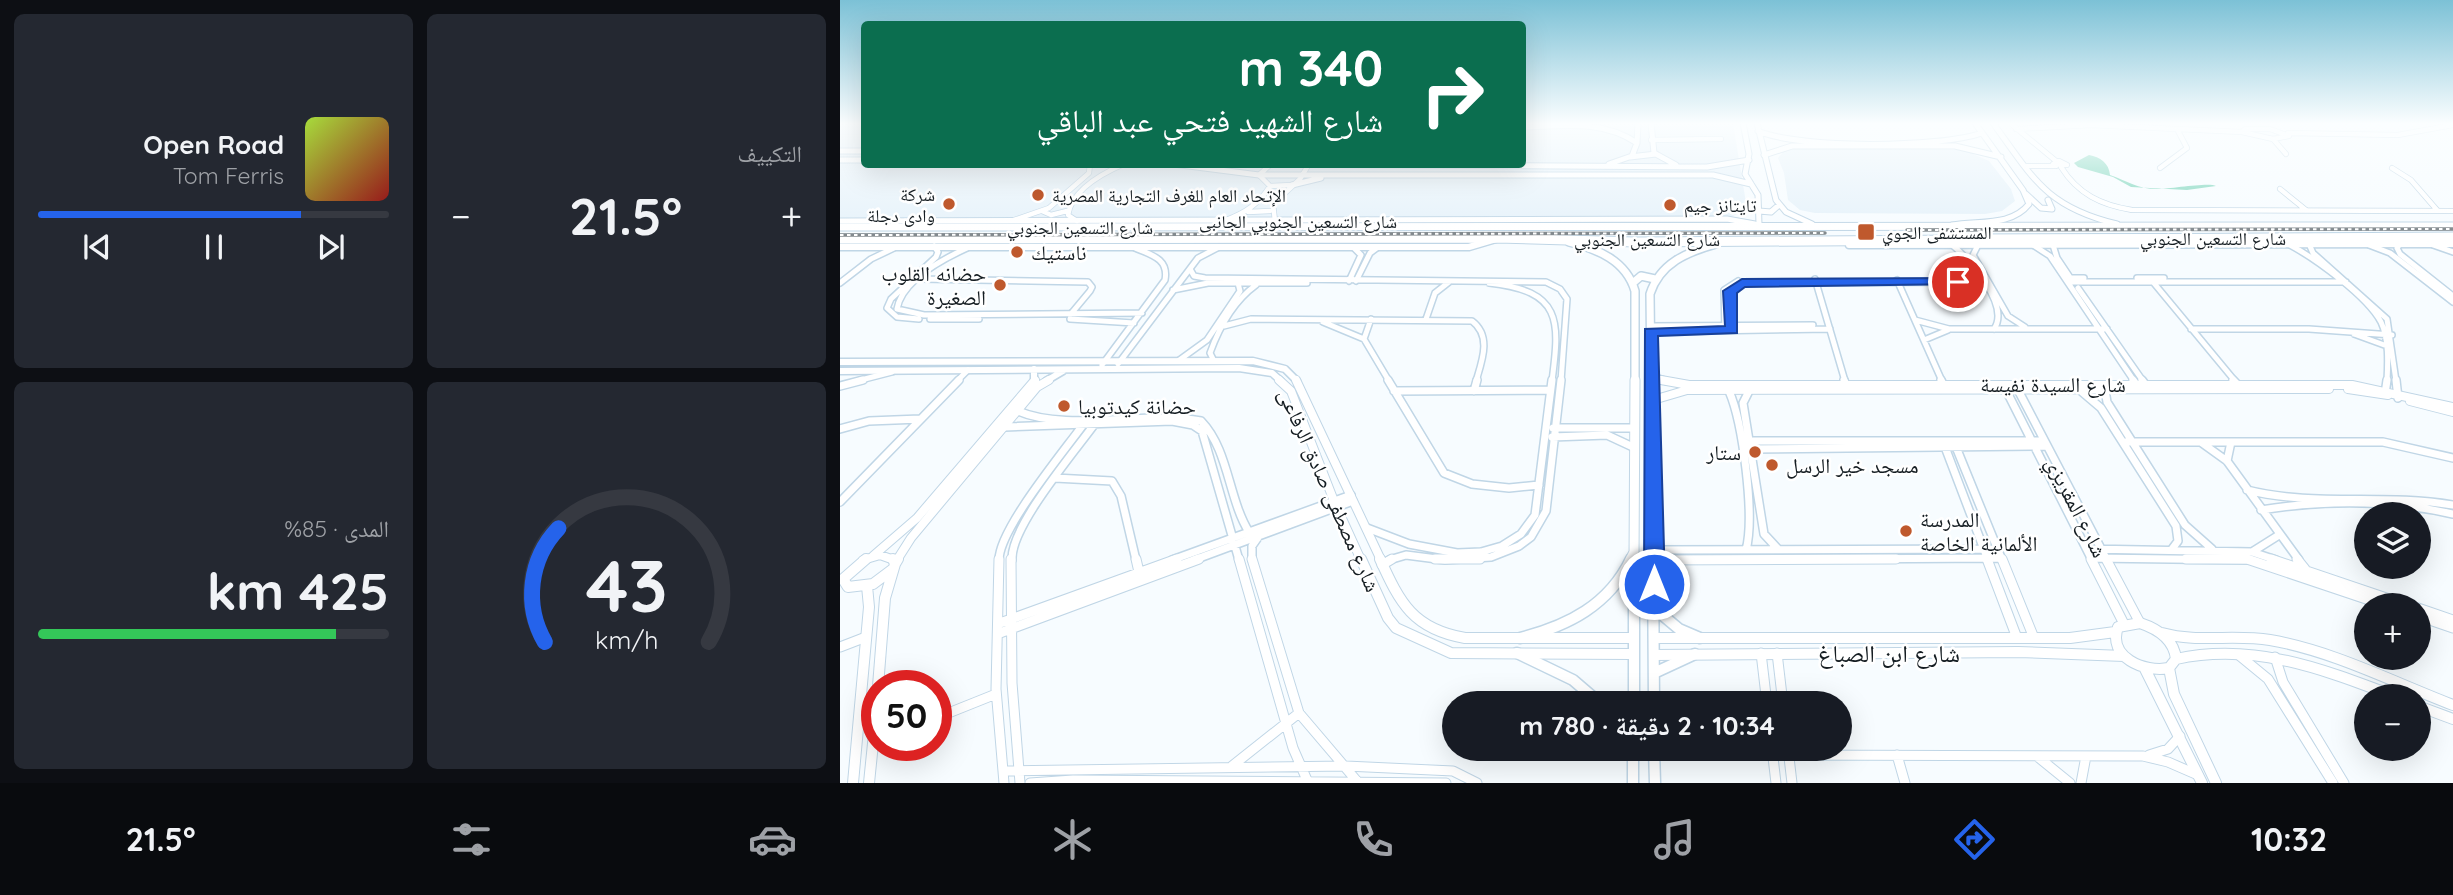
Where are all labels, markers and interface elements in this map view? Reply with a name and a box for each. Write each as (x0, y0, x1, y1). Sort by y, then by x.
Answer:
text: 340 m (1239, 37, 1383, 98)
icon: right (1407, 49, 1498, 140)
text: شارع الشهيد فتحي عبد الباقي (1037, 100, 1383, 140)
text: Open Road (143, 128, 284, 161)
text: التكييف (737, 139, 802, 168)
text: Tom Ferris (173, 161, 284, 190)
text: 21.5° (569, 183, 682, 248)
place label: شركة وادى دجلة (867, 183, 935, 227)
place label: الإتحاد العام للغرف التجارية المصرية (1052, 184, 1286, 208)
marker: الإتحاد العام للغرف التجارية المصرية (1030, 187, 1046, 203)
text: − (451, 192, 471, 240)
text: + (781, 192, 802, 240)
place label: تايتانز جيم (1684, 194, 1757, 218)
marker: شركة وادى دجلة (941, 196, 957, 212)
marker: تايتانز جيم (1662, 197, 1678, 213)
street label: شارع التسعين الجنوبي الجانبى (1199, 210, 1397, 236)
street label: شارع التسعين الجنوبي (1007, 216, 1153, 242)
place label: المستشفى الجوي (1882, 221, 1992, 247)
marker: المستشفى الجوي (1856, 222, 1876, 242)
street label: شارع التسعين الجنوبي (2140, 227, 2286, 253)
icon: previous (78, 228, 116, 266)
icon: pause (195, 228, 233, 266)
icon: next (312, 228, 350, 266)
street label: شارع التسعين الجنوبي (1574, 228, 1720, 254)
place label: ناستيك (1031, 239, 1086, 265)
marker: ناستيك (1009, 244, 1025, 260)
pin (1928, 252, 1988, 312)
place label: حضانه القلوب الصغيرة (881, 260, 986, 310)
icon: arrive (1939, 263, 1977, 301)
marker: حضانه القلوب الصغيرة (992, 277, 1008, 293)
street label: شارع السيدة نفيسة (1980, 371, 2126, 398)
street label: شارع مصطفى صادق الرفاعى (1272, 384, 1387, 596)
place label: حضانة كيدتوبيا (1078, 393, 1196, 419)
marker: حضانة كيدتوبيا (1056, 398, 1072, 414)
place label: ستار (1705, 439, 1741, 465)
marker: ستار (1747, 444, 1763, 460)
place label: مسجد خير الرسل (1786, 452, 1918, 479)
street label: شارع المقريزي (2037, 453, 2113, 563)
marker: مسجد خير الرسل (1764, 457, 1780, 473)
map controls (2354, 502, 2431, 761)
button: layers (2354, 502, 2431, 579)
place label: المدرسة الألمانية الخاصة (1920, 506, 2038, 556)
text: المدى · 85% (284, 514, 389, 543)
marker: المدرسة الألمانية الخاصة (1898, 523, 1914, 539)
text: 43 (586, 539, 667, 630)
position arrow (1617, 547, 1691, 621)
text: 425 km (207, 558, 389, 623)
button: + (2354, 593, 2431, 670)
text: km/h (595, 623, 658, 654)
street label: شارع ابن الصباغ (1818, 638, 1960, 669)
speed limit sign: 50 (861, 670, 952, 761)
button: − (2354, 684, 2431, 761)
text: 10:34 · 2 دقيقة · 780 m (1519, 709, 1775, 742)
icon: filters (447, 815, 496, 864)
icon: car (748, 815, 797, 864)
icon: climate (1048, 815, 1097, 864)
icon: phone (1349, 815, 1398, 864)
icon: music (1650, 815, 1699, 864)
icon: directions (1950, 815, 1999, 864)
text: 21.5° (126, 819, 195, 859)
text: 10:32 (2251, 819, 2327, 859)

